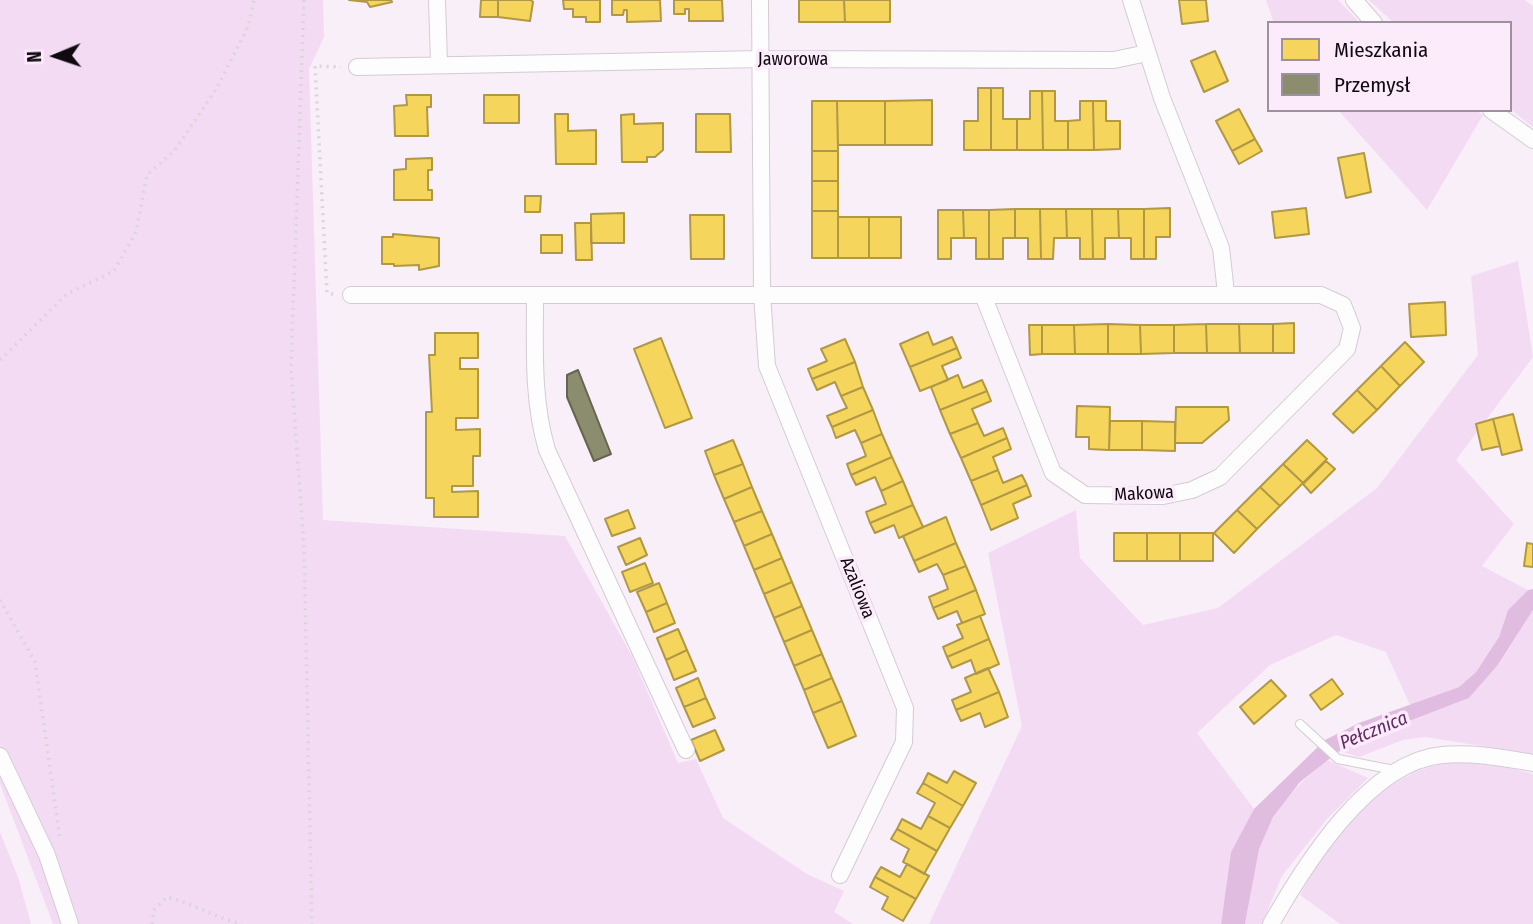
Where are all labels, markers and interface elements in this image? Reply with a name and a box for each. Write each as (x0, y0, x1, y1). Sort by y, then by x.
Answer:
north arrow (21, 21, 91, 91)
legend (1267, 21, 1512, 112)
text: Mieszkania (1334, 37, 1428, 63)
street label: Jaworowa (758, 49, 828, 71)
text: N (23, 51, 46, 63)
text: Przemysł (1334, 72, 1410, 98)
street label: Makowa (1114, 482, 1174, 506)
street label: Azaliowa (835, 554, 879, 622)
water label: Pełcznica (1337, 707, 1411, 755)

